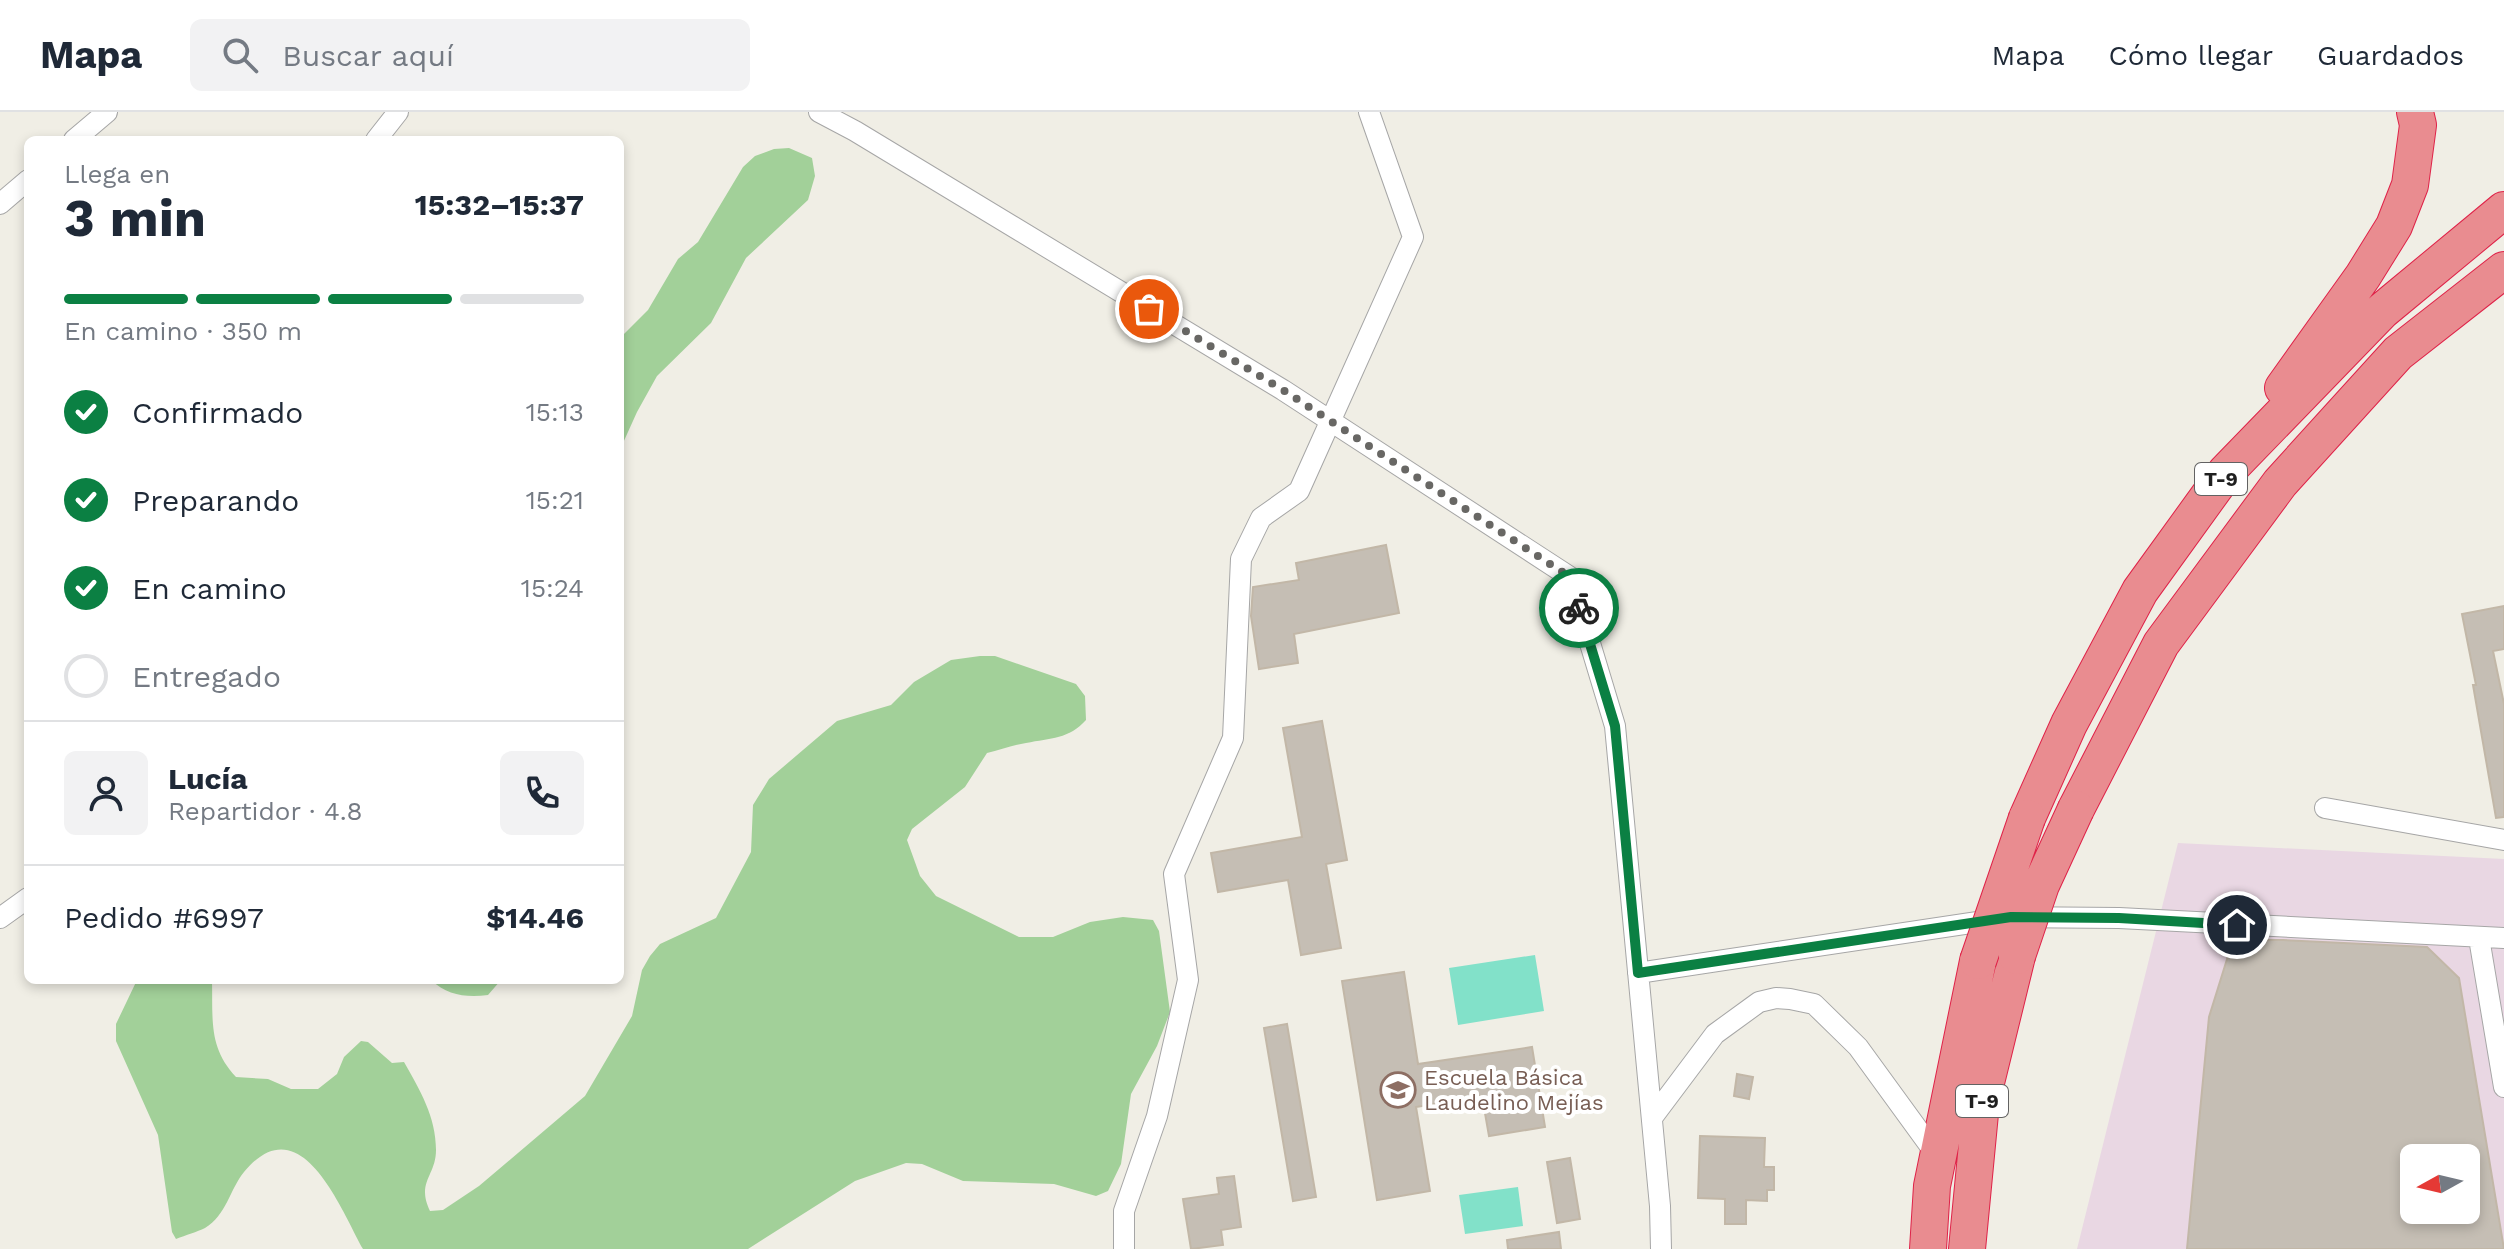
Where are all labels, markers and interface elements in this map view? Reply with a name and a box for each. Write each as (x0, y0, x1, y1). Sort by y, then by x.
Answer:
search box (190, 19, 750, 91)
text: Mapa (40, 33, 142, 77)
icon: search (218, 33, 262, 77)
text: Buscar aquí (282, 38, 454, 73)
text: Mapa (1992, 39, 2065, 72)
text: Cómo llegar (2109, 39, 2273, 72)
text: Guardados (2317, 39, 2464, 72)
text: Llega en (64, 159, 170, 189)
text: 15:32–15:37 (415, 187, 584, 222)
text: 3 min (64, 188, 206, 249)
pin (1115, 275, 1183, 343)
icon: bag (1127, 287, 1171, 331)
text: En camino · 350 m (64, 316, 302, 346)
icon: check (64, 390, 108, 434)
text: Confirmado (132, 395, 303, 430)
text: 15:13 (526, 397, 584, 427)
road number: T-9 (2195, 463, 2247, 495)
icon: check (64, 478, 108, 522)
text: Preparando (132, 483, 299, 518)
text: 15:21 (526, 485, 584, 515)
icon: check (64, 566, 108, 610)
courier (1539, 568, 1619, 648)
text: En camino (132, 571, 287, 606)
text: 15:24 (521, 573, 584, 603)
icon: bike (1557, 586, 1601, 630)
text: Entregado (132, 659, 281, 694)
button: person (64, 751, 148, 835)
button: phone (500, 751, 584, 835)
text: Lucía (168, 761, 248, 796)
text: Repartidor · 4.8 (168, 796, 363, 826)
pin (2203, 891, 2271, 959)
text: Pedido #6997 (64, 900, 264, 935)
text: $14.46 (486, 900, 584, 935)
icon: home (2215, 903, 2259, 947)
place label: Escuela Básica Laudelino Mejías (1424, 1065, 1604, 1115)
school or university icon: Escuela Básica Laudelino Mejías (1379, 1071, 1417, 1109)
road number: T-9 (1956, 1085, 2008, 1117)
north arrow (2400, 1144, 2480, 1224)
map controls (2400, 1144, 2480, 1224)

